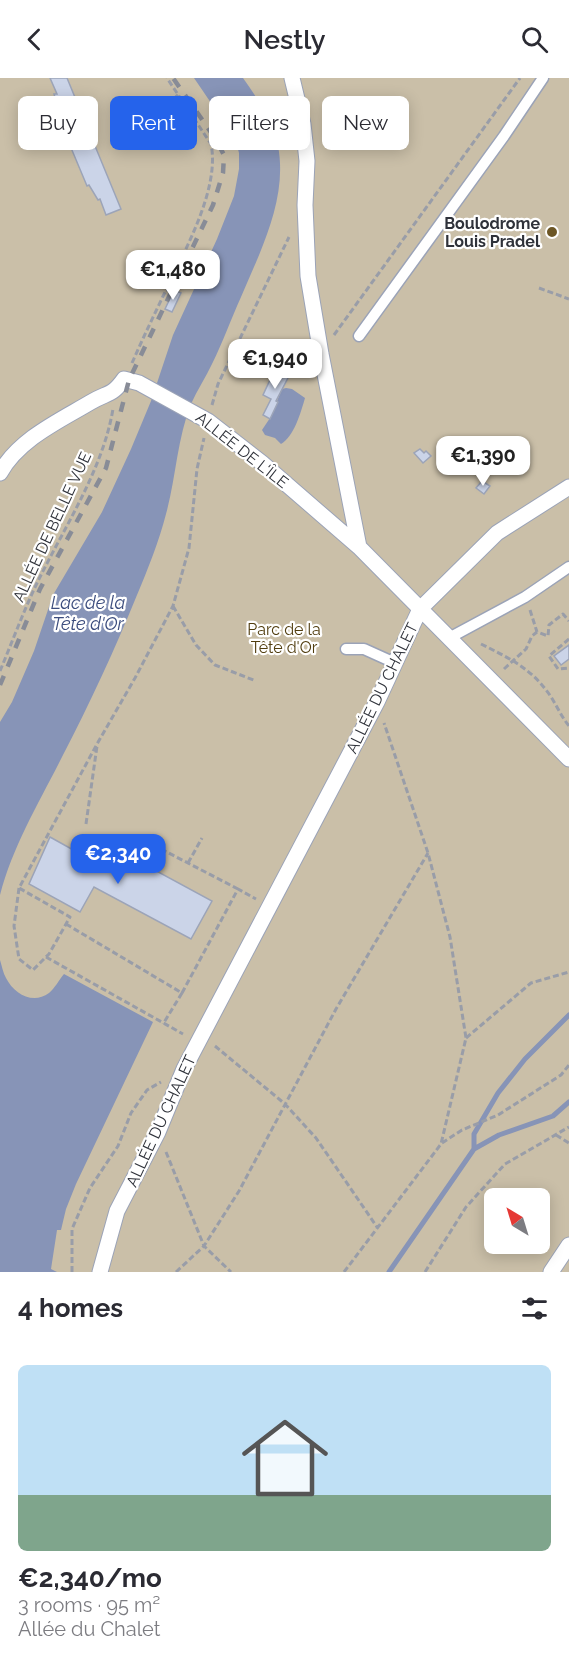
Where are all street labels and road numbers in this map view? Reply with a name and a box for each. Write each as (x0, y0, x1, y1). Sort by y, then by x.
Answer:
street label: ALLÉE DE L'ÎLE (192, 407, 293, 492)
street label: ALLÉE DE BELLE VUE (8, 448, 95, 605)
street label: ALLÉE DU CHALET (341, 619, 422, 756)
street label: ALLÉE DU CHALET (121, 1052, 200, 1190)

